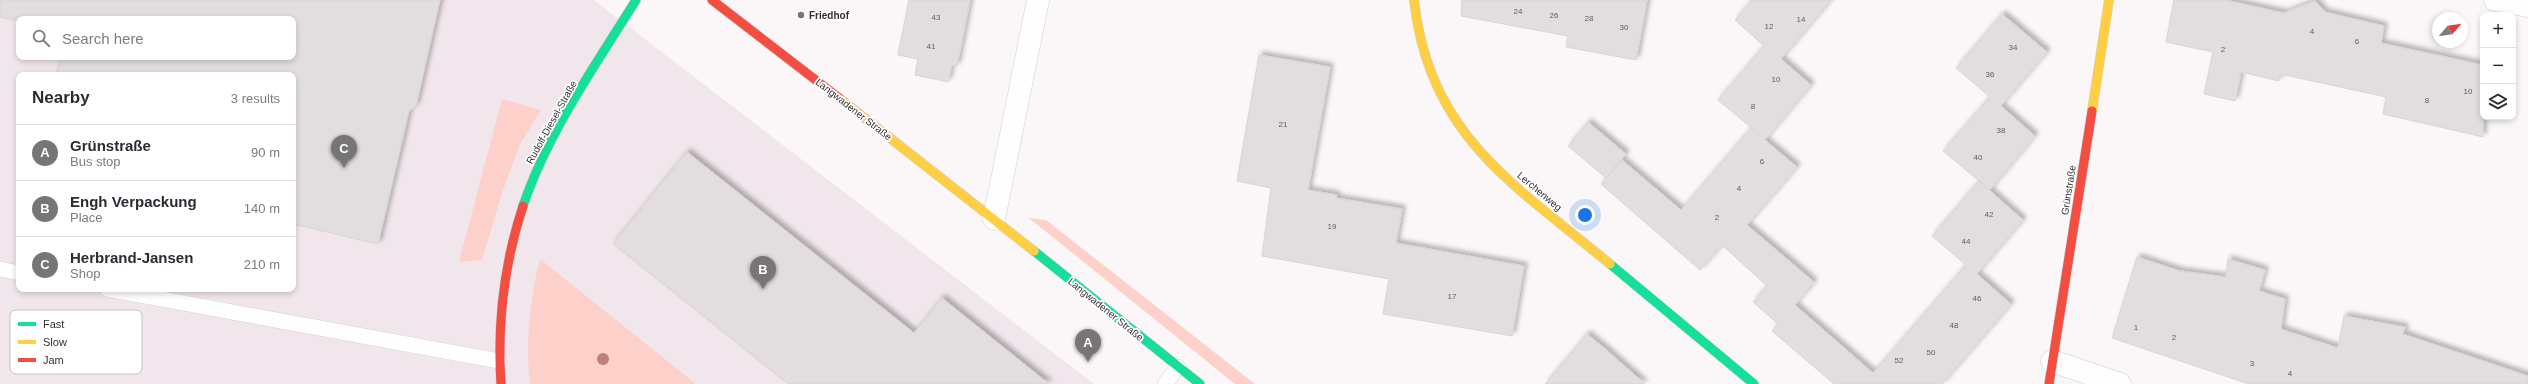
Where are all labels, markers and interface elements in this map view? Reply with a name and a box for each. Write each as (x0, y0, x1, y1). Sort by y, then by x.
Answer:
house number: 24 (1514, 7, 1523, 16)
marker: Friedhof (796, 10, 806, 20)
place label: Friedhof (809, 10, 850, 21)
house number: 26 (1550, 11, 1559, 20)
north arrow (2432, 12, 2468, 48)
map controls (2480, 12, 2516, 120)
button: + (2480, 12, 2516, 48)
house number: 43 (932, 13, 941, 22)
house number: 28 (1585, 14, 1594, 23)
house number: 14 (1797, 15, 1806, 24)
search box (16, 16, 296, 60)
house number: 12 (1765, 22, 1774, 31)
house number: 30 (1620, 23, 1629, 32)
icon: search (30, 27, 52, 49)
house number: 4 (2310, 27, 2315, 36)
text: Search here (62, 30, 144, 47)
house number: 6 (2355, 37, 2360, 46)
house number: 41 (927, 42, 936, 51)
house number: 34 (2009, 43, 2018, 52)
house number: 2 (2221, 45, 2226, 54)
button: − (2480, 48, 2516, 84)
house number: 36 (1986, 70, 1995, 79)
house number: 10 (1772, 75, 1781, 84)
street label: Langwadener Straße (814, 76, 894, 143)
street label: Rudolf-Diesel-Straße (524, 78, 579, 166)
button: layers (2480, 84, 2516, 120)
house number: 10 (2464, 87, 2473, 96)
text: Nearby (32, 88, 90, 107)
text: 3 results (231, 91, 280, 106)
house number: 8 (2425, 96, 2430, 105)
house number: 8 (1751, 102, 1756, 111)
house number: 21 (1279, 120, 1288, 129)
house number: 38 (1997, 126, 2006, 135)
pin: C (331, 135, 357, 168)
text: Grünstraße (70, 137, 151, 154)
text: A (40, 145, 50, 160)
text: 90 m (251, 145, 280, 160)
house number: 40 (1974, 153, 1983, 162)
text: Bus stop (70, 154, 121, 169)
house number: 6 (1760, 157, 1765, 166)
street label: Grünstraße (2059, 164, 2078, 216)
street label: Lerchenweg (1515, 170, 1564, 213)
house number: 4 (1737, 184, 1742, 193)
text: Engh Verpackung (70, 193, 197, 210)
text: B (40, 201, 50, 216)
text: 140 m (244, 201, 280, 216)
your location (1575, 205, 1595, 225)
text: Place (70, 210, 103, 225)
house number: 42 (1985, 210, 1994, 219)
house number: 2 (1715, 213, 1720, 222)
house number: 19 (1328, 222, 1337, 231)
house number: 44 (1962, 237, 1971, 246)
text: Herbrand-Jansen (70, 249, 193, 266)
pin: B (750, 256, 776, 289)
text: C (40, 257, 50, 272)
text: 210 m (244, 257, 280, 272)
text: Shop (70, 266, 100, 281)
street label: Langwadener Straße (1066, 276, 1146, 343)
house number: 17 (1448, 292, 1457, 301)
house number: 46 (1973, 294, 1982, 303)
legend (10, 310, 142, 374)
text: Fast (43, 318, 64, 330)
house number: 48 (1950, 321, 1959, 330)
house number: 1 (2134, 323, 2139, 332)
pin: A (1075, 329, 1101, 362)
house number: 2 (2172, 333, 2177, 342)
text: Slow (43, 336, 67, 348)
house number: 50 (1927, 348, 1936, 357)
text: Jam (43, 354, 64, 366)
house number: 52 (1895, 356, 1904, 365)
house number: 3 (2250, 359, 2255, 368)
house number: 4 (2288, 369, 2293, 378)

